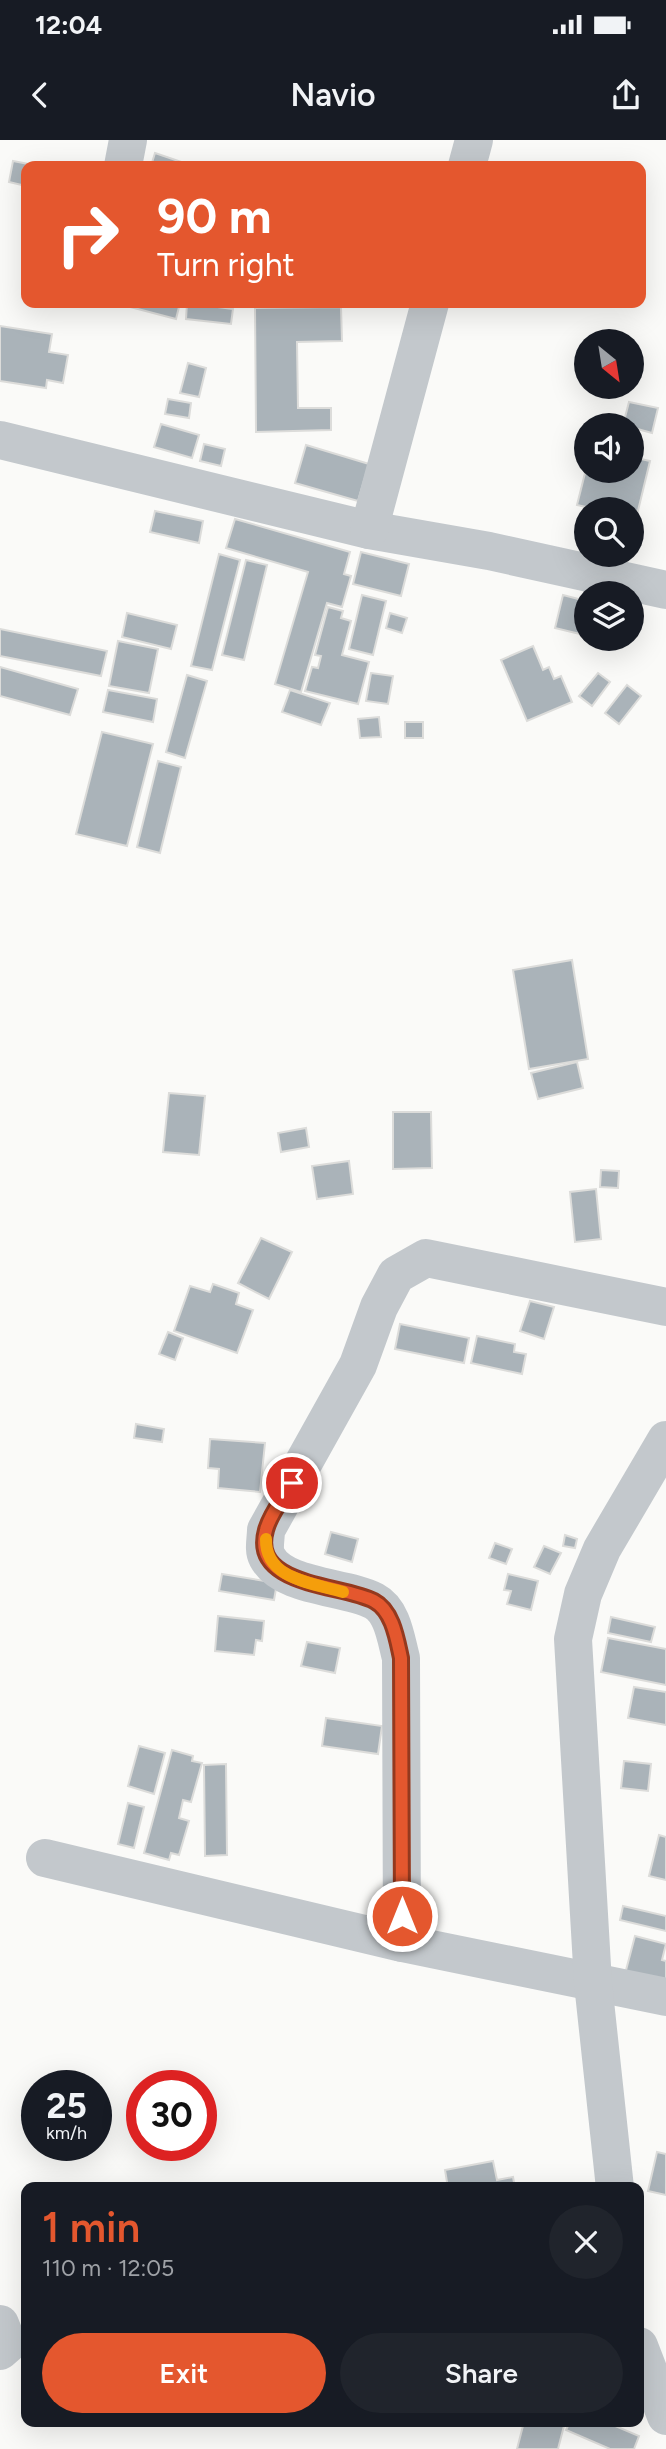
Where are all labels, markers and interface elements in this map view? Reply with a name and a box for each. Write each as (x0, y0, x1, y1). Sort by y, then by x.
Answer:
text: 12:04 (35, 9, 102, 41)
icon: back (21, 76, 59, 114)
text: Navio (290, 76, 376, 114)
icon: share (607, 76, 645, 114)
text: 90 m (157, 186, 272, 245)
icon: right (42, 189, 133, 280)
text: Turn right (157, 246, 295, 284)
north arrow (574, 329, 644, 399)
map controls (574, 329, 644, 651)
button: sound (574, 413, 644, 483)
button: search (574, 497, 644, 567)
button: layers (574, 581, 644, 651)
pin (262, 1453, 322, 1513)
icon: arrive (273, 1464, 311, 1502)
position arrow (365, 1879, 439, 1953)
speed limit sign: 30 (126, 2070, 217, 2161)
text: 25 (46, 2085, 87, 2127)
text: km/h (46, 2122, 87, 2144)
text: 1 min (42, 2202, 140, 2253)
button: close (549, 2205, 623, 2279)
text: 110 m · 12:05 (42, 2254, 174, 2282)
button: Exit (42, 2333, 326, 2413)
button: Share (340, 2333, 623, 2413)

